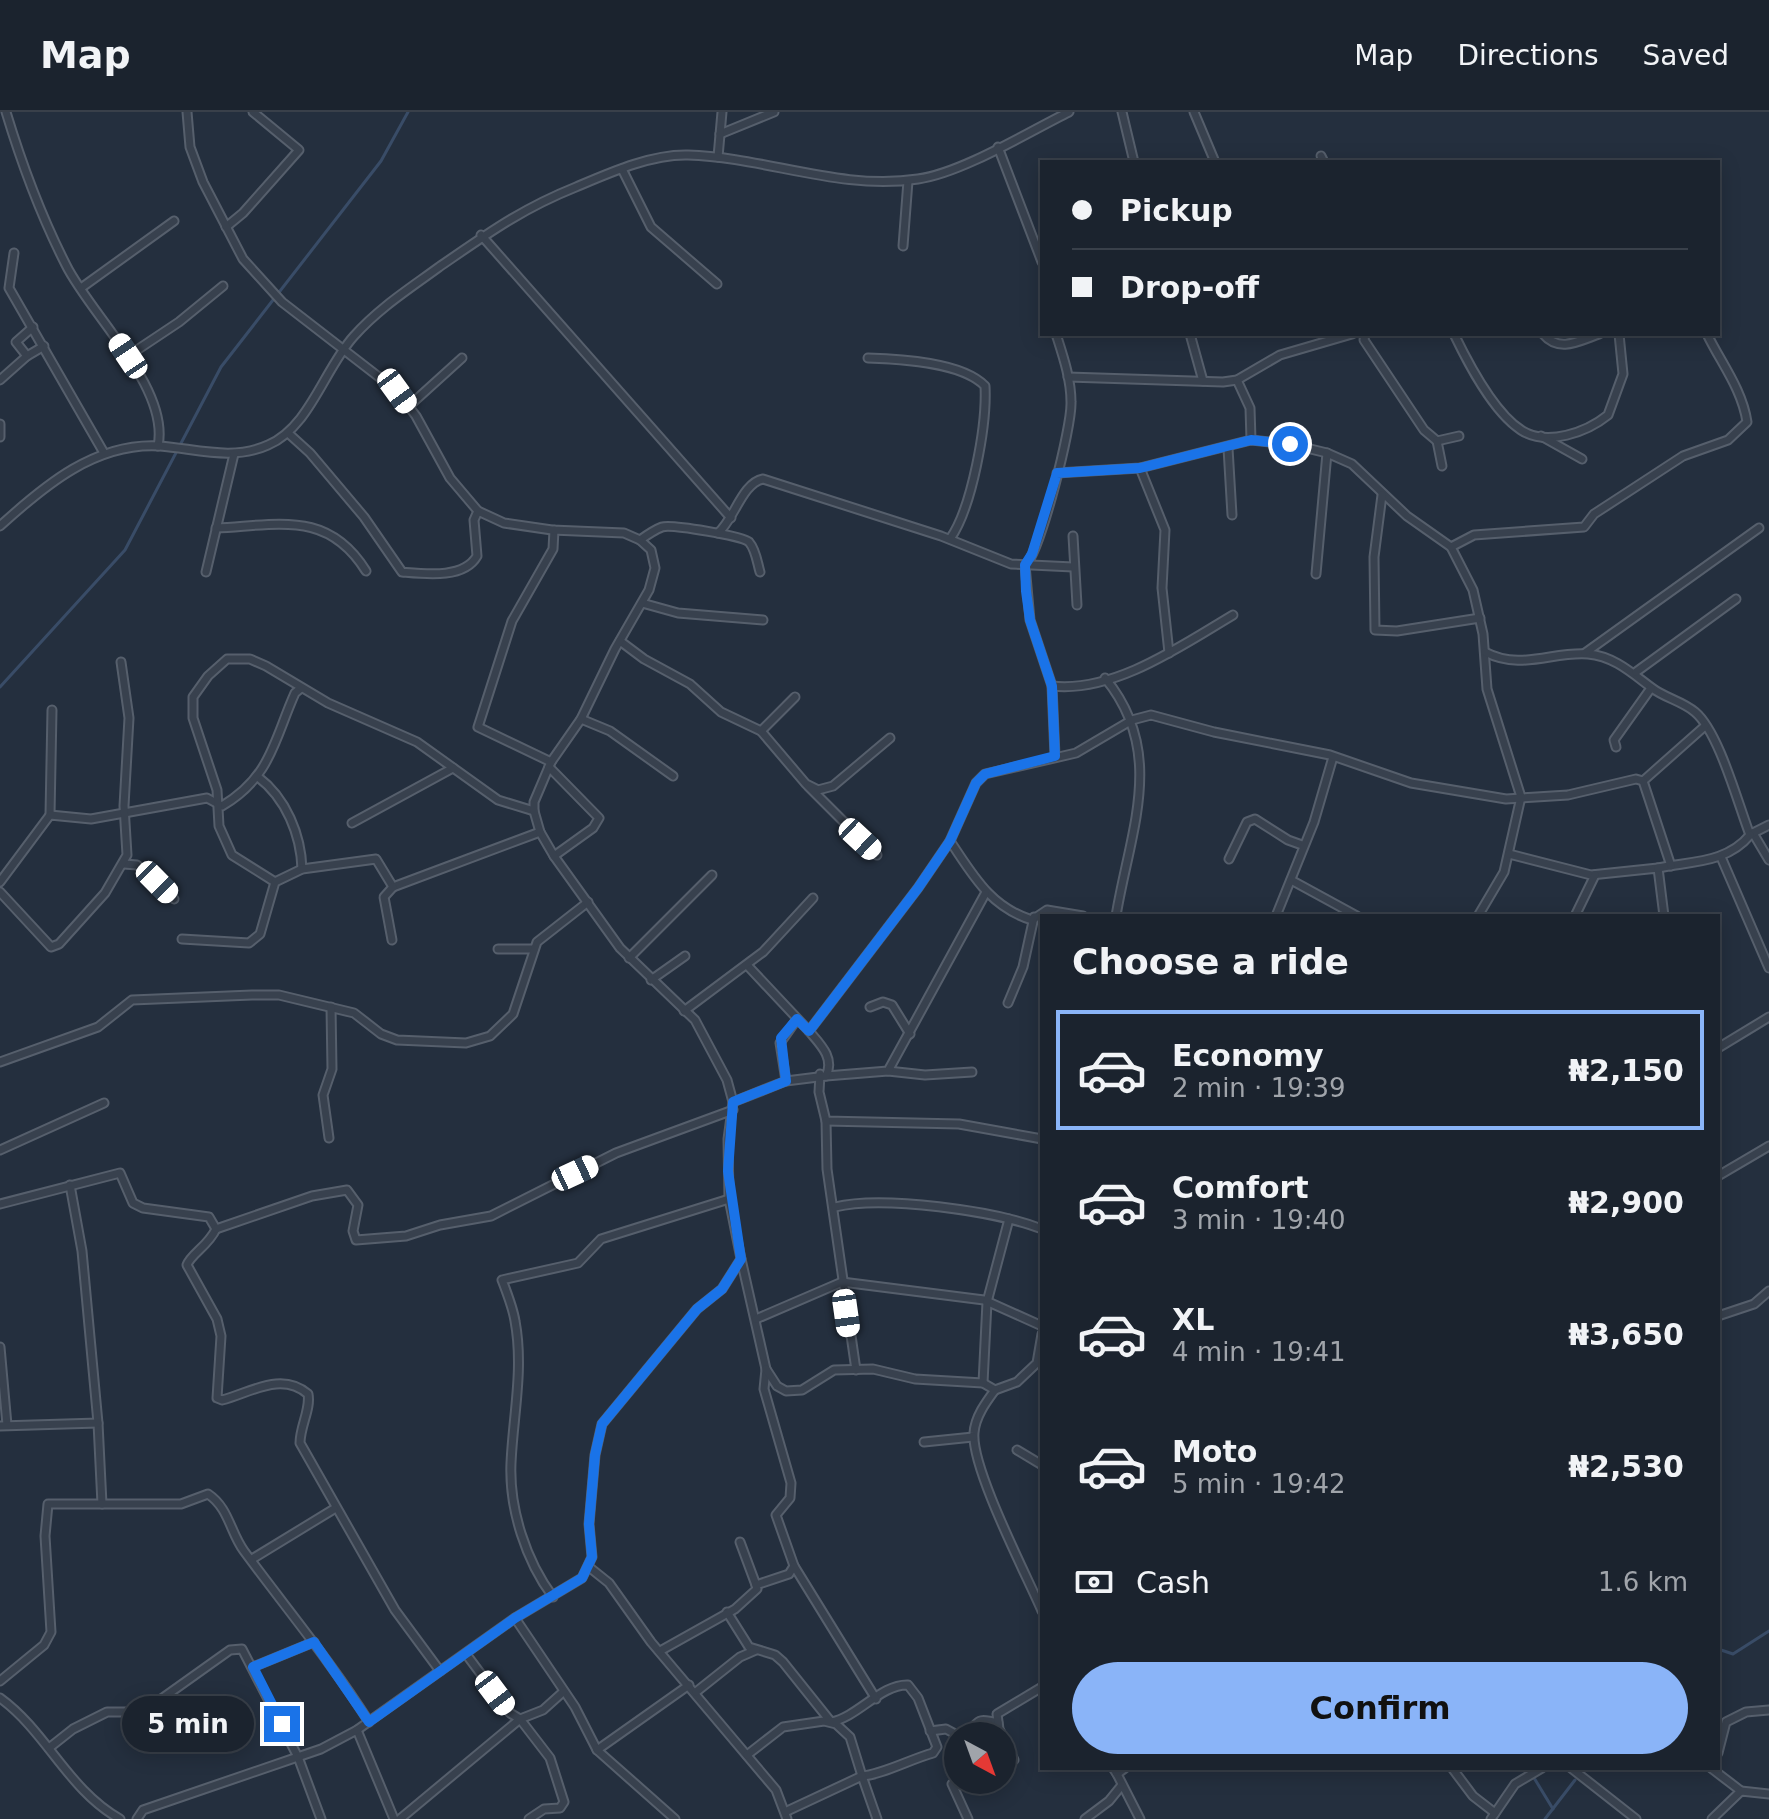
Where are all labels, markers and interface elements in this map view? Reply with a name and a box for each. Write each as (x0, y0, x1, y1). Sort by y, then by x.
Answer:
text: Map (40, 33, 131, 77)
text: Map (1354, 39, 1413, 72)
text: Directions (1457, 39, 1598, 72)
text: Saved (1642, 39, 1729, 72)
text: Pickup (1120, 193, 1233, 228)
text: Drop-off (1120, 270, 1259, 305)
car (105, 329, 151, 383)
car (373, 365, 421, 417)
route start (1272, 426, 1308, 462)
car (834, 814, 886, 864)
car (132, 857, 182, 907)
text: Choose a ride (1072, 941, 1349, 982)
icon: car (1076, 1034, 1148, 1106)
text: Economy (1172, 1038, 1324, 1073)
text: ₦2,150 (1568, 1053, 1684, 1088)
text: 2 min · 19:39 (1172, 1073, 1346, 1103)
car (548, 1152, 602, 1194)
icon: car (1076, 1166, 1148, 1238)
text: Comfort (1172, 1170, 1309, 1205)
text: ₦2,900 (1568, 1185, 1684, 1220)
text: 3 min · 19:40 (1172, 1205, 1346, 1235)
car (831, 1288, 861, 1338)
icon: car (1076, 1298, 1148, 1370)
text: XL (1172, 1302, 1214, 1337)
text: ₦3,650 (1568, 1317, 1684, 1352)
text: 4 min · 19:41 (1172, 1337, 1346, 1367)
icon: car (1076, 1430, 1148, 1502)
text: Moto (1172, 1434, 1257, 1469)
text: ₦2,530 (1568, 1449, 1684, 1484)
text: 5 min · 19:42 (1172, 1469, 1346, 1499)
icon: cash (1072, 1560, 1116, 1604)
text: Cash (1136, 1565, 1210, 1600)
text: 1.6 km (1598, 1567, 1688, 1597)
button: Confirm (1072, 1662, 1688, 1754)
car (471, 1667, 519, 1719)
callout: 5 min (122, 1696, 254, 1752)
route end (264, 1706, 300, 1742)
text: 5 min (147, 1709, 229, 1739)
north arrow (944, 1722, 1016, 1794)
map controls (944, 1722, 1016, 1794)

